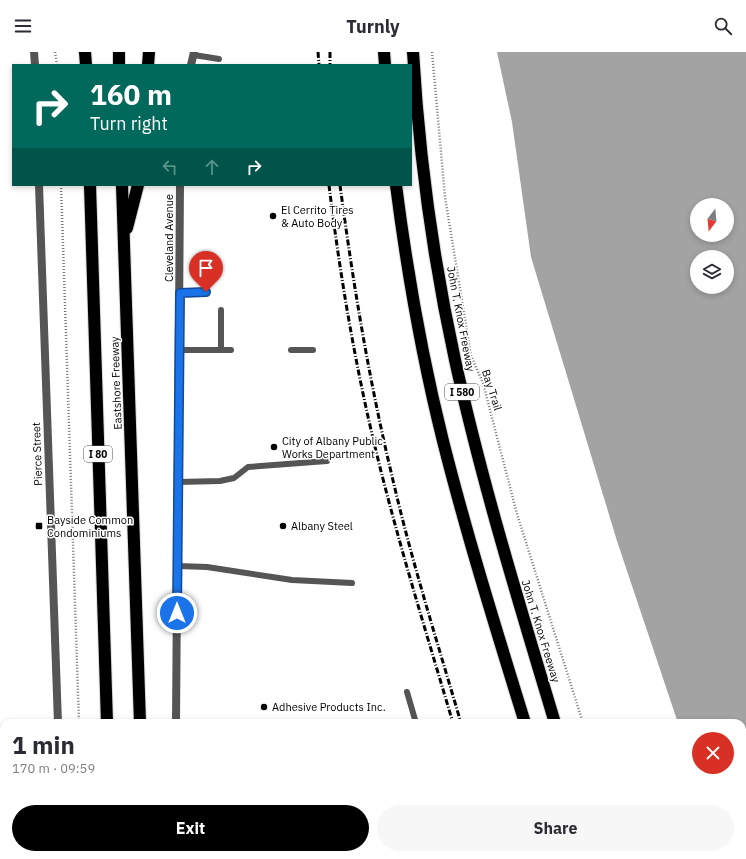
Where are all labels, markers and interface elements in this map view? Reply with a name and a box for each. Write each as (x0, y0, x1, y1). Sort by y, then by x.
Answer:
icon: menu (12, 15, 34, 37)
text: Turnly (346, 15, 400, 38)
icon: search (712, 15, 734, 37)
text: 160 m (90, 76, 172, 113)
icon: right (24, 80, 76, 132)
text: Turn right (90, 112, 168, 135)
icon: left (159, 156, 181, 178)
icon: ahead (201, 156, 223, 178)
icon: right (243, 156, 265, 178)
street label: Cleveland Avenue (162, 194, 176, 282)
north arrow (690, 198, 734, 242)
map controls (690, 198, 734, 294)
place label: El Cerrito Tires & Auto Body (281, 203, 354, 230)
marker: El Cerrito Tires & Auto Body (268, 211, 278, 221)
button: layers (690, 250, 734, 294)
pin (189, 251, 223, 292)
icon: arrive (195, 257, 217, 279)
street label: John T. Knox Freeway (444, 265, 478, 373)
street label: Eastshore Freeway (107, 336, 125, 430)
street label: Bay Trail (479, 368, 505, 412)
road number: I 580 (445, 384, 479, 400)
street label: Pierce Street (29, 422, 45, 486)
place label: City of Albany Public Works Department (282, 434, 383, 461)
marker: City of Albany Public Works Department (269, 442, 279, 452)
road number: I 80 (84, 446, 112, 462)
place label: Bayside Common Condominiums (47, 513, 133, 540)
place label: Albany Steel (291, 519, 353, 533)
marker: Bayside Common Condominiums (34, 521, 44, 531)
marker: Albany Steel (278, 521, 288, 531)
street label: John T. Knox Freeway (519, 578, 563, 685)
position arrow (156, 592, 198, 634)
place label: Adhesive Products Inc. (272, 700, 386, 714)
marker: Adhesive Products Inc. (259, 702, 269, 712)
text: 1 min (12, 729, 75, 761)
button: close (692, 732, 734, 774)
text: 170 m · 09:59 (12, 760, 95, 777)
button: Exit (12, 805, 369, 851)
button: Share (377, 805, 734, 851)

